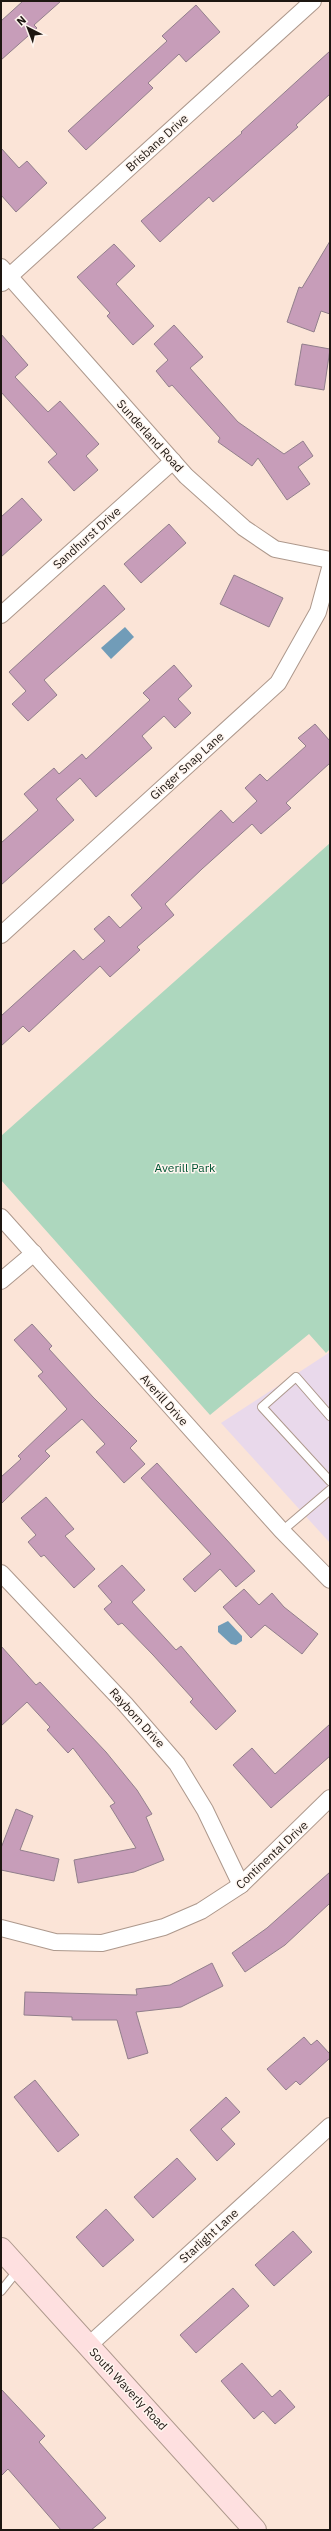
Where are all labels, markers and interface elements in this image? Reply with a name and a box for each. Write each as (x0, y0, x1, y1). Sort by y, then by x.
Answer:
north arrow (8, 8, 48, 48)
text: N (14, 13, 29, 28)
street label: Brisbane Drive (122, 111, 191, 174)
street label: Sunderland Road (114, 396, 187, 475)
street label: Sandhurst Drive (50, 503, 124, 572)
street label: Ginger Snap Lane (147, 728, 227, 803)
park label: Averill Park (155, 1160, 216, 1175)
street label: Averill Drive (137, 1371, 192, 1429)
street label: Rayborn Drive (107, 1685, 168, 1751)
street label: Continental Drive (233, 1817, 311, 1892)
street label: Starlight Lane (176, 2205, 242, 2266)
street label: South Waverly Road (86, 2344, 171, 2433)

